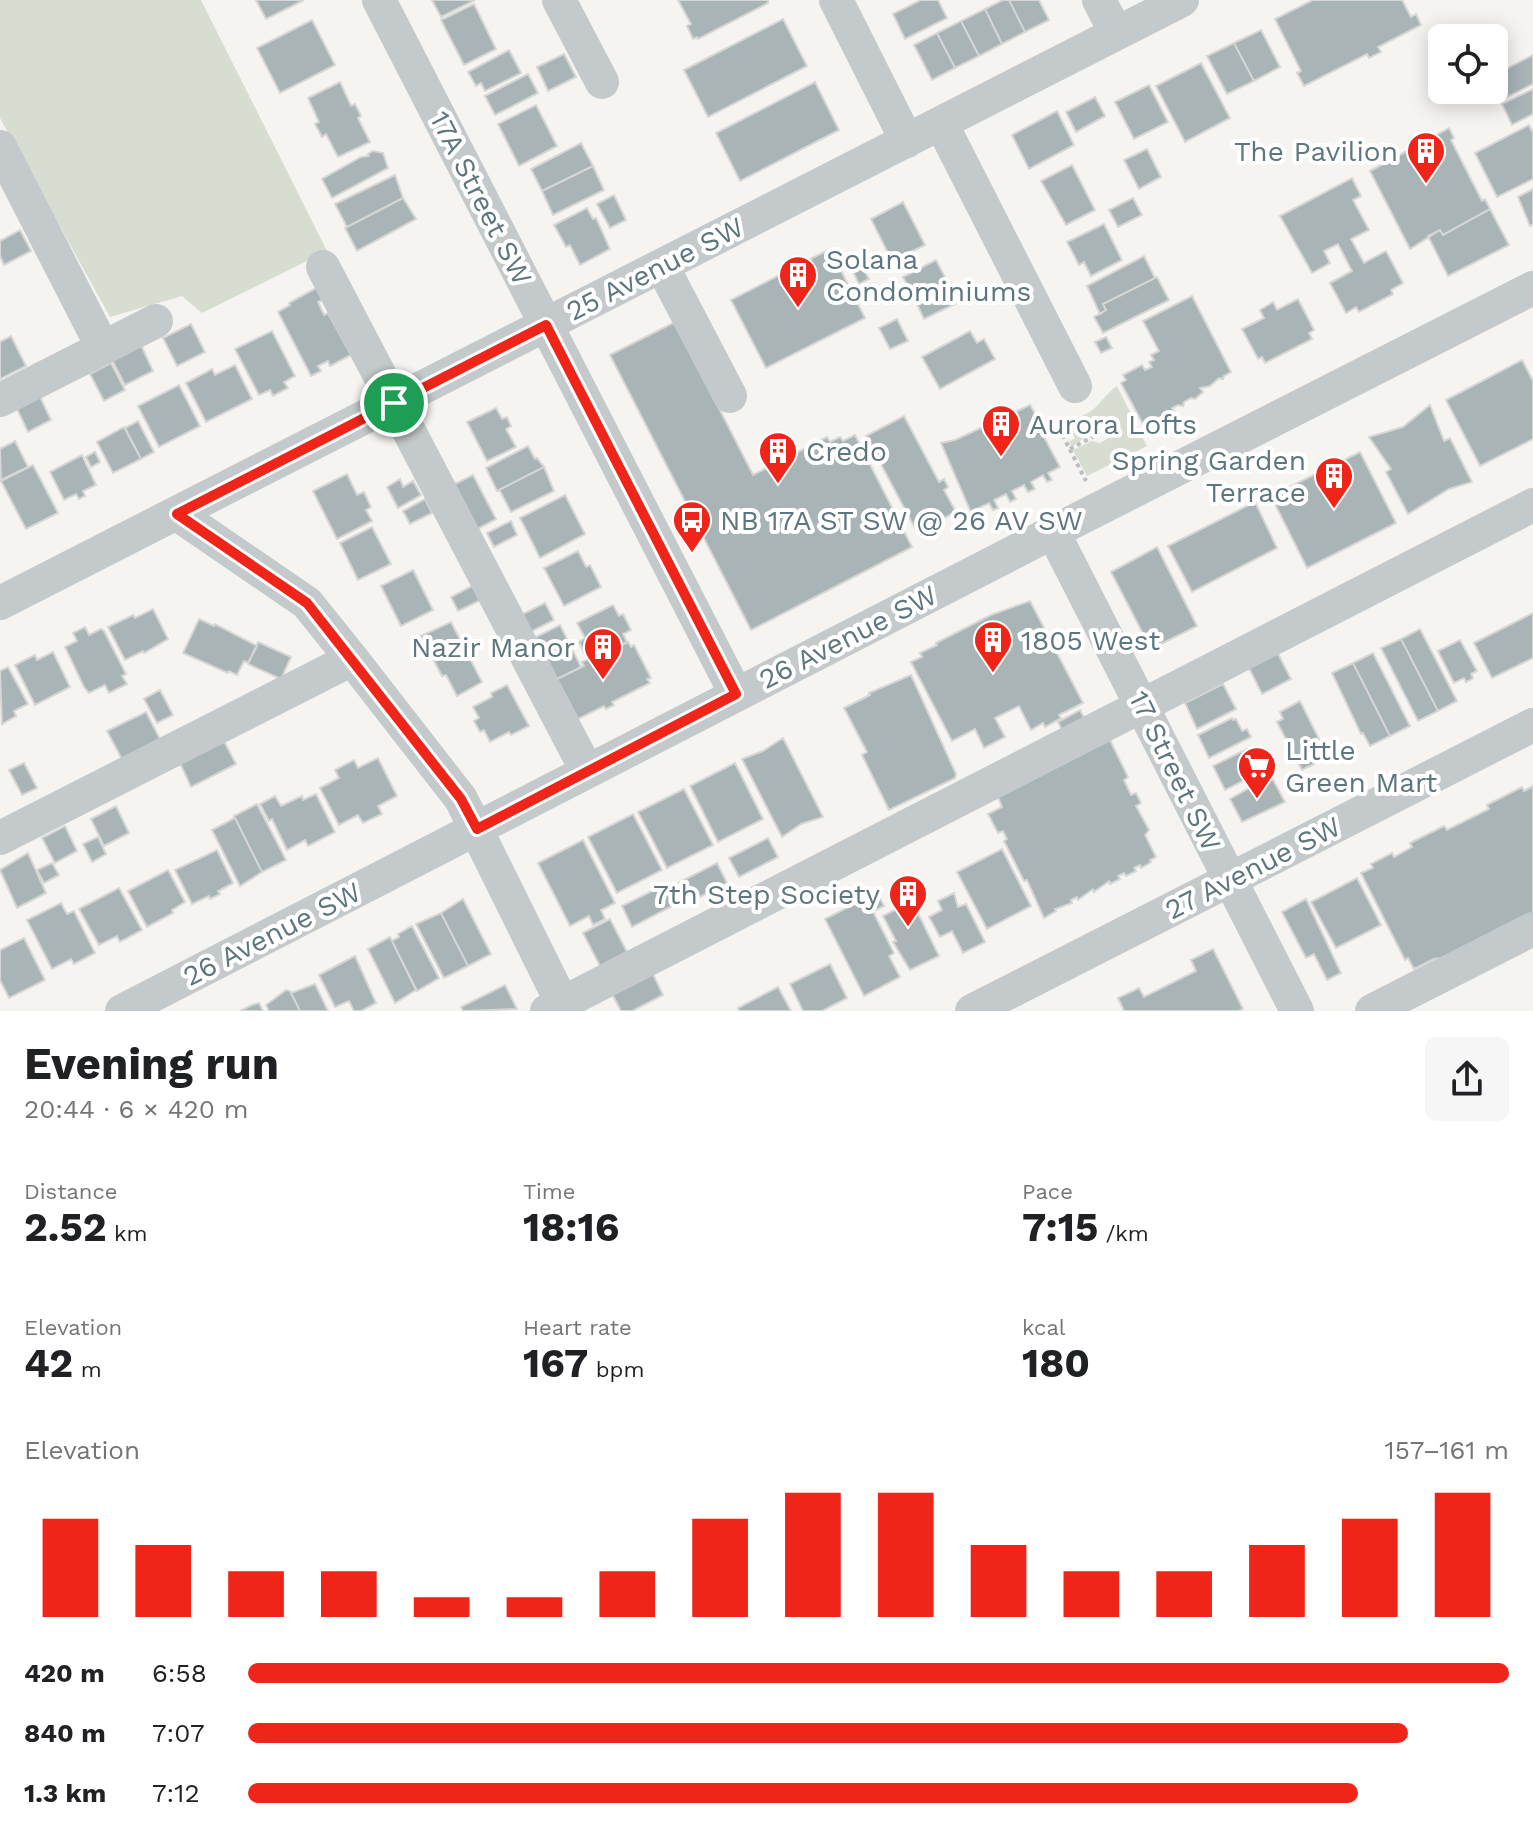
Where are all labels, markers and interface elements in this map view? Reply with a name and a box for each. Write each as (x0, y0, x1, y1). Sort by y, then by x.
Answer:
map controls (1428, 24, 1508, 104)
button: locate (1428, 24, 1508, 104)
street label: 17A Street SW (423, 106, 539, 290)
building icon: The Pavilion (1405, 130, 1447, 185)
place label: The Pavilion (1234, 135, 1398, 168)
street label: 25 Avenue SW (561, 210, 749, 328)
place label: Solana Condominiums (826, 243, 1031, 308)
building icon: Solana Condominiums (777, 254, 819, 309)
pin (360, 369, 428, 437)
icon: arrive (372, 381, 416, 425)
building icon: Aurora Lofts (980, 403, 1022, 458)
place label: Aurora Lofts (1029, 408, 1197, 441)
building icon: Credo (757, 430, 799, 485)
place label: Credo (806, 435, 887, 468)
place label: Spring Garden Terrace (1112, 444, 1306, 509)
building icon: Spring Garden Terrace (1313, 455, 1355, 510)
bus stop icon: NB 17A ST SW @ 26 AV SW (671, 499, 713, 554)
place label: NB 17A ST SW @ 26 AV SW (720, 504, 1083, 537)
street label: 26 Avenue SW (754, 578, 942, 696)
building icon: 1805 West (972, 619, 1014, 674)
place label: 1805 West (1021, 624, 1161, 657)
building icon: Nazir Manor (582, 626, 624, 681)
place label: Nazir Manor (411, 631, 575, 664)
street label: 17 Street SW (1122, 686, 1228, 856)
place label: Little Green Mart (1285, 734, 1438, 799)
supermarket icon: Little Green Mart (1236, 745, 1278, 800)
street label: 27 Avenue SW (1160, 810, 1346, 926)
building icon: 7th Step Society (887, 873, 929, 928)
street label: 26 Avenue SW (178, 875, 366, 993)
place label: 7th Step Society (653, 878, 881, 911)
button: share (1425, 1037, 1509, 1121)
text: Evening run (24, 1038, 279, 1090)
text: 20:44 · 6 × 420 m (24, 1094, 249, 1124)
text: Distance (24, 1179, 118, 1204)
text: Time (523, 1179, 575, 1204)
text: Pace (1022, 1179, 1073, 1204)
text: 2.52 (24, 1204, 107, 1251)
text: 18:16 (523, 1204, 619, 1251)
text: 7:15 (1022, 1204, 1098, 1251)
text: km (107, 1221, 148, 1246)
text: /km (1098, 1221, 1149, 1246)
text: Elevation (24, 1315, 122, 1340)
text: Heart rate (523, 1315, 632, 1340)
text: kcal (1022, 1315, 1066, 1340)
text: 42 (24, 1340, 73, 1387)
text: 167 (523, 1340, 588, 1387)
text: 180 (1022, 1340, 1090, 1387)
text: m (73, 1357, 102, 1382)
text: bpm (588, 1357, 644, 1382)
text: Elevation (24, 1435, 140, 1465)
text: 157–161 m (1385, 1435, 1509, 1465)
text: 420 m (24, 1658, 105, 1688)
text: 6:58 (152, 1658, 207, 1688)
text: 840 m (24, 1718, 106, 1748)
text: 7:07 (152, 1718, 205, 1748)
text: 1.3 km (24, 1778, 106, 1808)
text: 7:12 (152, 1778, 200, 1808)

